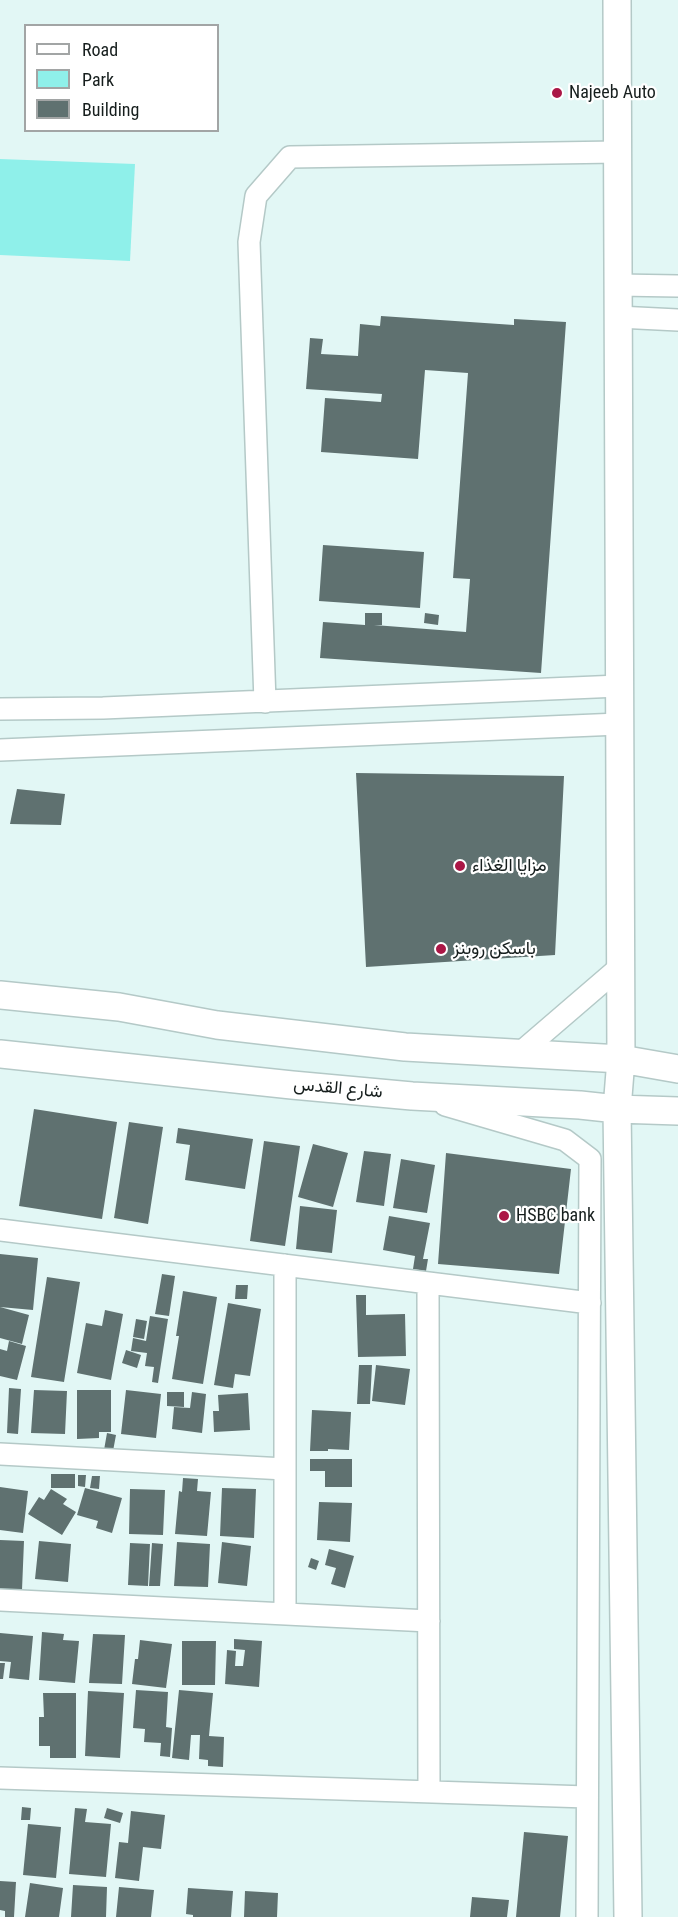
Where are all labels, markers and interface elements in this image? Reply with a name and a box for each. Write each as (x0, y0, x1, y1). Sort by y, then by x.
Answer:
legend (24, 24, 219, 132)
text: Road (82, 39, 118, 60)
text: Park (82, 69, 114, 90)
place label: Najeeb Auto (569, 82, 656, 104)
marker: Najeeb Auto (550, 86, 564, 100)
text: Building (82, 99, 139, 120)
place label: مزايا الغذاء (472, 855, 547, 877)
marker: مزايا الغذاء (453, 859, 467, 873)
place label: باسكن روبنز (453, 938, 536, 960)
marker: باسكن روبنز (434, 942, 448, 956)
street label: شارع القدس (292, 1074, 384, 1104)
place label: HSBC bank (516, 1205, 595, 1227)
marker: HSBC bank (497, 1209, 511, 1223)

